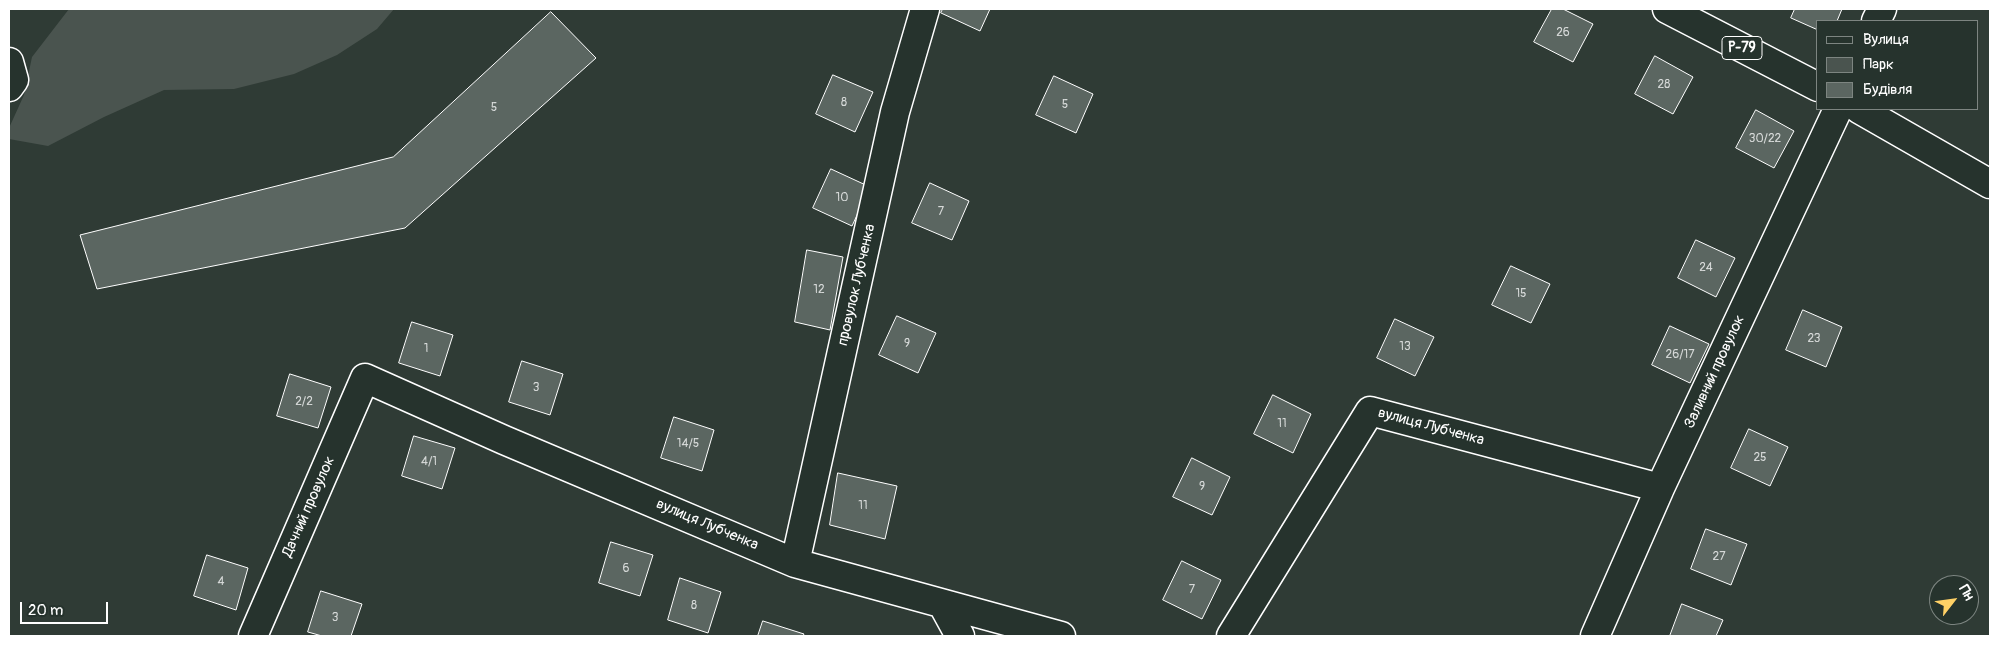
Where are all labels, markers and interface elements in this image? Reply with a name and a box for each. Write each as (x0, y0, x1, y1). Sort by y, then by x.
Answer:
legend (1816, 20, 1979, 110)
house number: 26 (1556, 26, 1570, 40)
text: Вулиця (1863, 30, 1909, 49)
road number: Р-79 (1722, 36, 1762, 59)
text: Парк (1863, 55, 1894, 74)
house number: 28 (1658, 78, 1670, 92)
text: Будівля (1863, 80, 1912, 99)
house number: 8 (841, 96, 847, 110)
house number: 5 (1062, 98, 1068, 112)
house number: 5 (491, 101, 497, 115)
house number: 30/22 (1749, 132, 1781, 146)
house number: 10 (836, 191, 848, 205)
house number: 7 (938, 205, 944, 219)
street label: провулок Лубченка (834, 222, 880, 348)
house number: 24 (1699, 261, 1713, 275)
house number: 12 (813, 283, 825, 297)
house number: 15 (1515, 287, 1527, 301)
street label: Заливний провулок (1681, 313, 1749, 431)
house number: 23 (1807, 332, 1821, 346)
house number: 9 (904, 337, 910, 351)
house number: 13 (1399, 340, 1411, 354)
house number: 1 (424, 342, 428, 356)
house number: 26/17 (1665, 348, 1695, 362)
house number: 3 (533, 381, 539, 395)
house number: 2/2 (295, 395, 313, 409)
street label: вулиця Лубченка (1376, 404, 1486, 450)
house number: 11 (1277, 417, 1287, 431)
house number: 14/5 (677, 437, 699, 451)
house number: 25 (1753, 451, 1767, 465)
street label: Дачний провулок (279, 454, 339, 560)
house number: 4/1 (421, 455, 437, 469)
house number: 9 (1199, 480, 1205, 494)
street label: вулиця Лубченка (653, 495, 761, 555)
house number: 11 (858, 499, 868, 513)
house number: 27 (1712, 550, 1726, 564)
house number: 6 (623, 562, 629, 576)
house number: 4 (218, 575, 224, 589)
north arrow (1929, 575, 1979, 625)
text: Пн (1955, 582, 1978, 604)
house number: 7 (1189, 583, 1195, 597)
scale bar (22, 592, 110, 624)
house number: 8 (691, 599, 697, 613)
text: 20 m (28, 601, 63, 620)
house number: 3 (332, 611, 338, 625)

